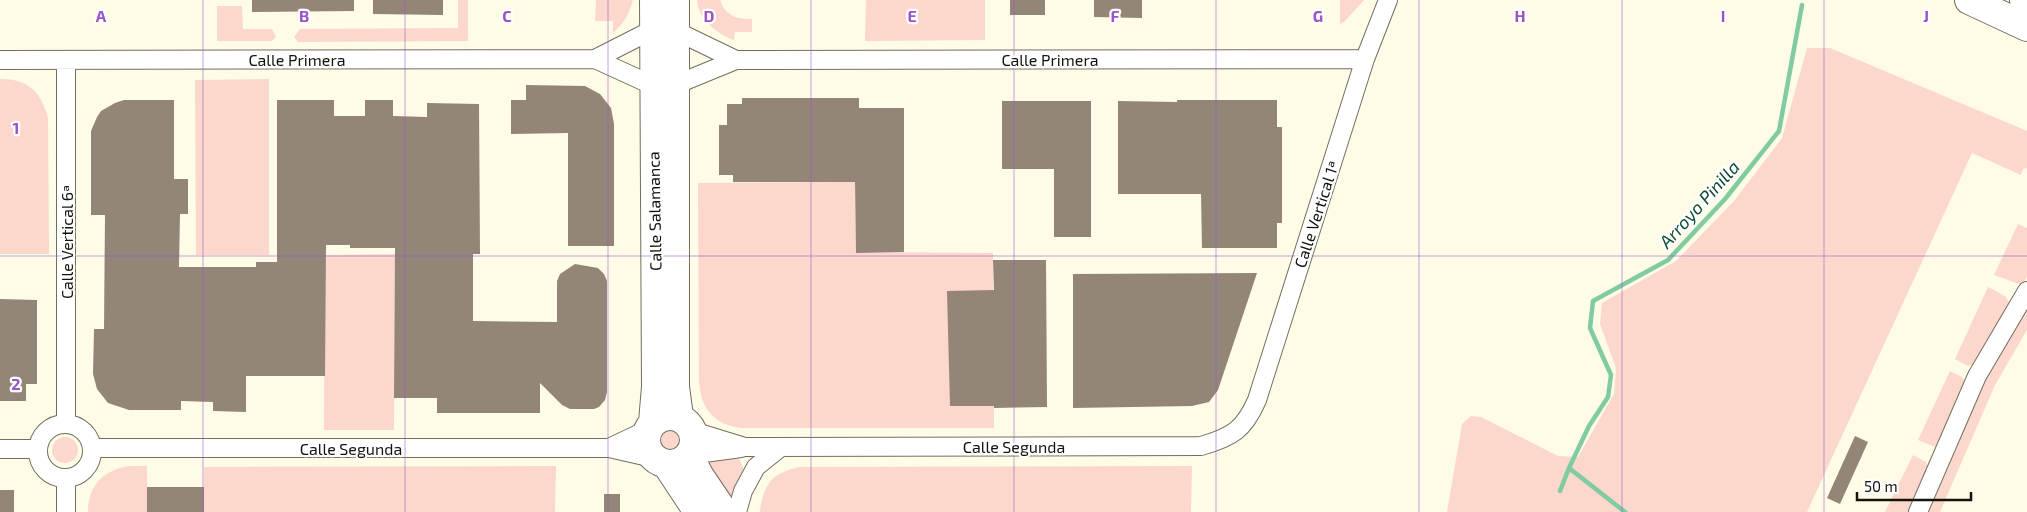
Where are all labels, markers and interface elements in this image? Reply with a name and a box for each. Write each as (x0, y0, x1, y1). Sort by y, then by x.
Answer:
text: A (96, 6, 107, 25)
text: B (299, 6, 309, 25)
text: C (502, 6, 512, 25)
text: D (704, 6, 715, 25)
text: E (907, 6, 917, 25)
text: F (1111, 6, 1120, 25)
text: G (1313, 6, 1323, 25)
text: H (1514, 6, 1526, 25)
text: I (1721, 6, 1725, 25)
text: J (1923, 6, 1929, 25)
street label: Calle Primera (248, 50, 346, 69)
street label: Calle Primera (1001, 50, 1099, 69)
text: 1 (13, 118, 19, 137)
street label: Calle Salamanca (643, 151, 665, 271)
water label: Arroyo Pinilla (1653, 156, 1744, 253)
street label: Calle Vertical 1ª (1290, 158, 1342, 270)
street label: Calle Vertical 6ª (57, 185, 76, 299)
text: 2 (11, 374, 21, 393)
street label: Calle Segunda (963, 437, 1065, 456)
street label: Calle Segunda (300, 439, 402, 458)
scale bar (1857, 470, 1971, 502)
text: 50 m (1864, 477, 1898, 495)

